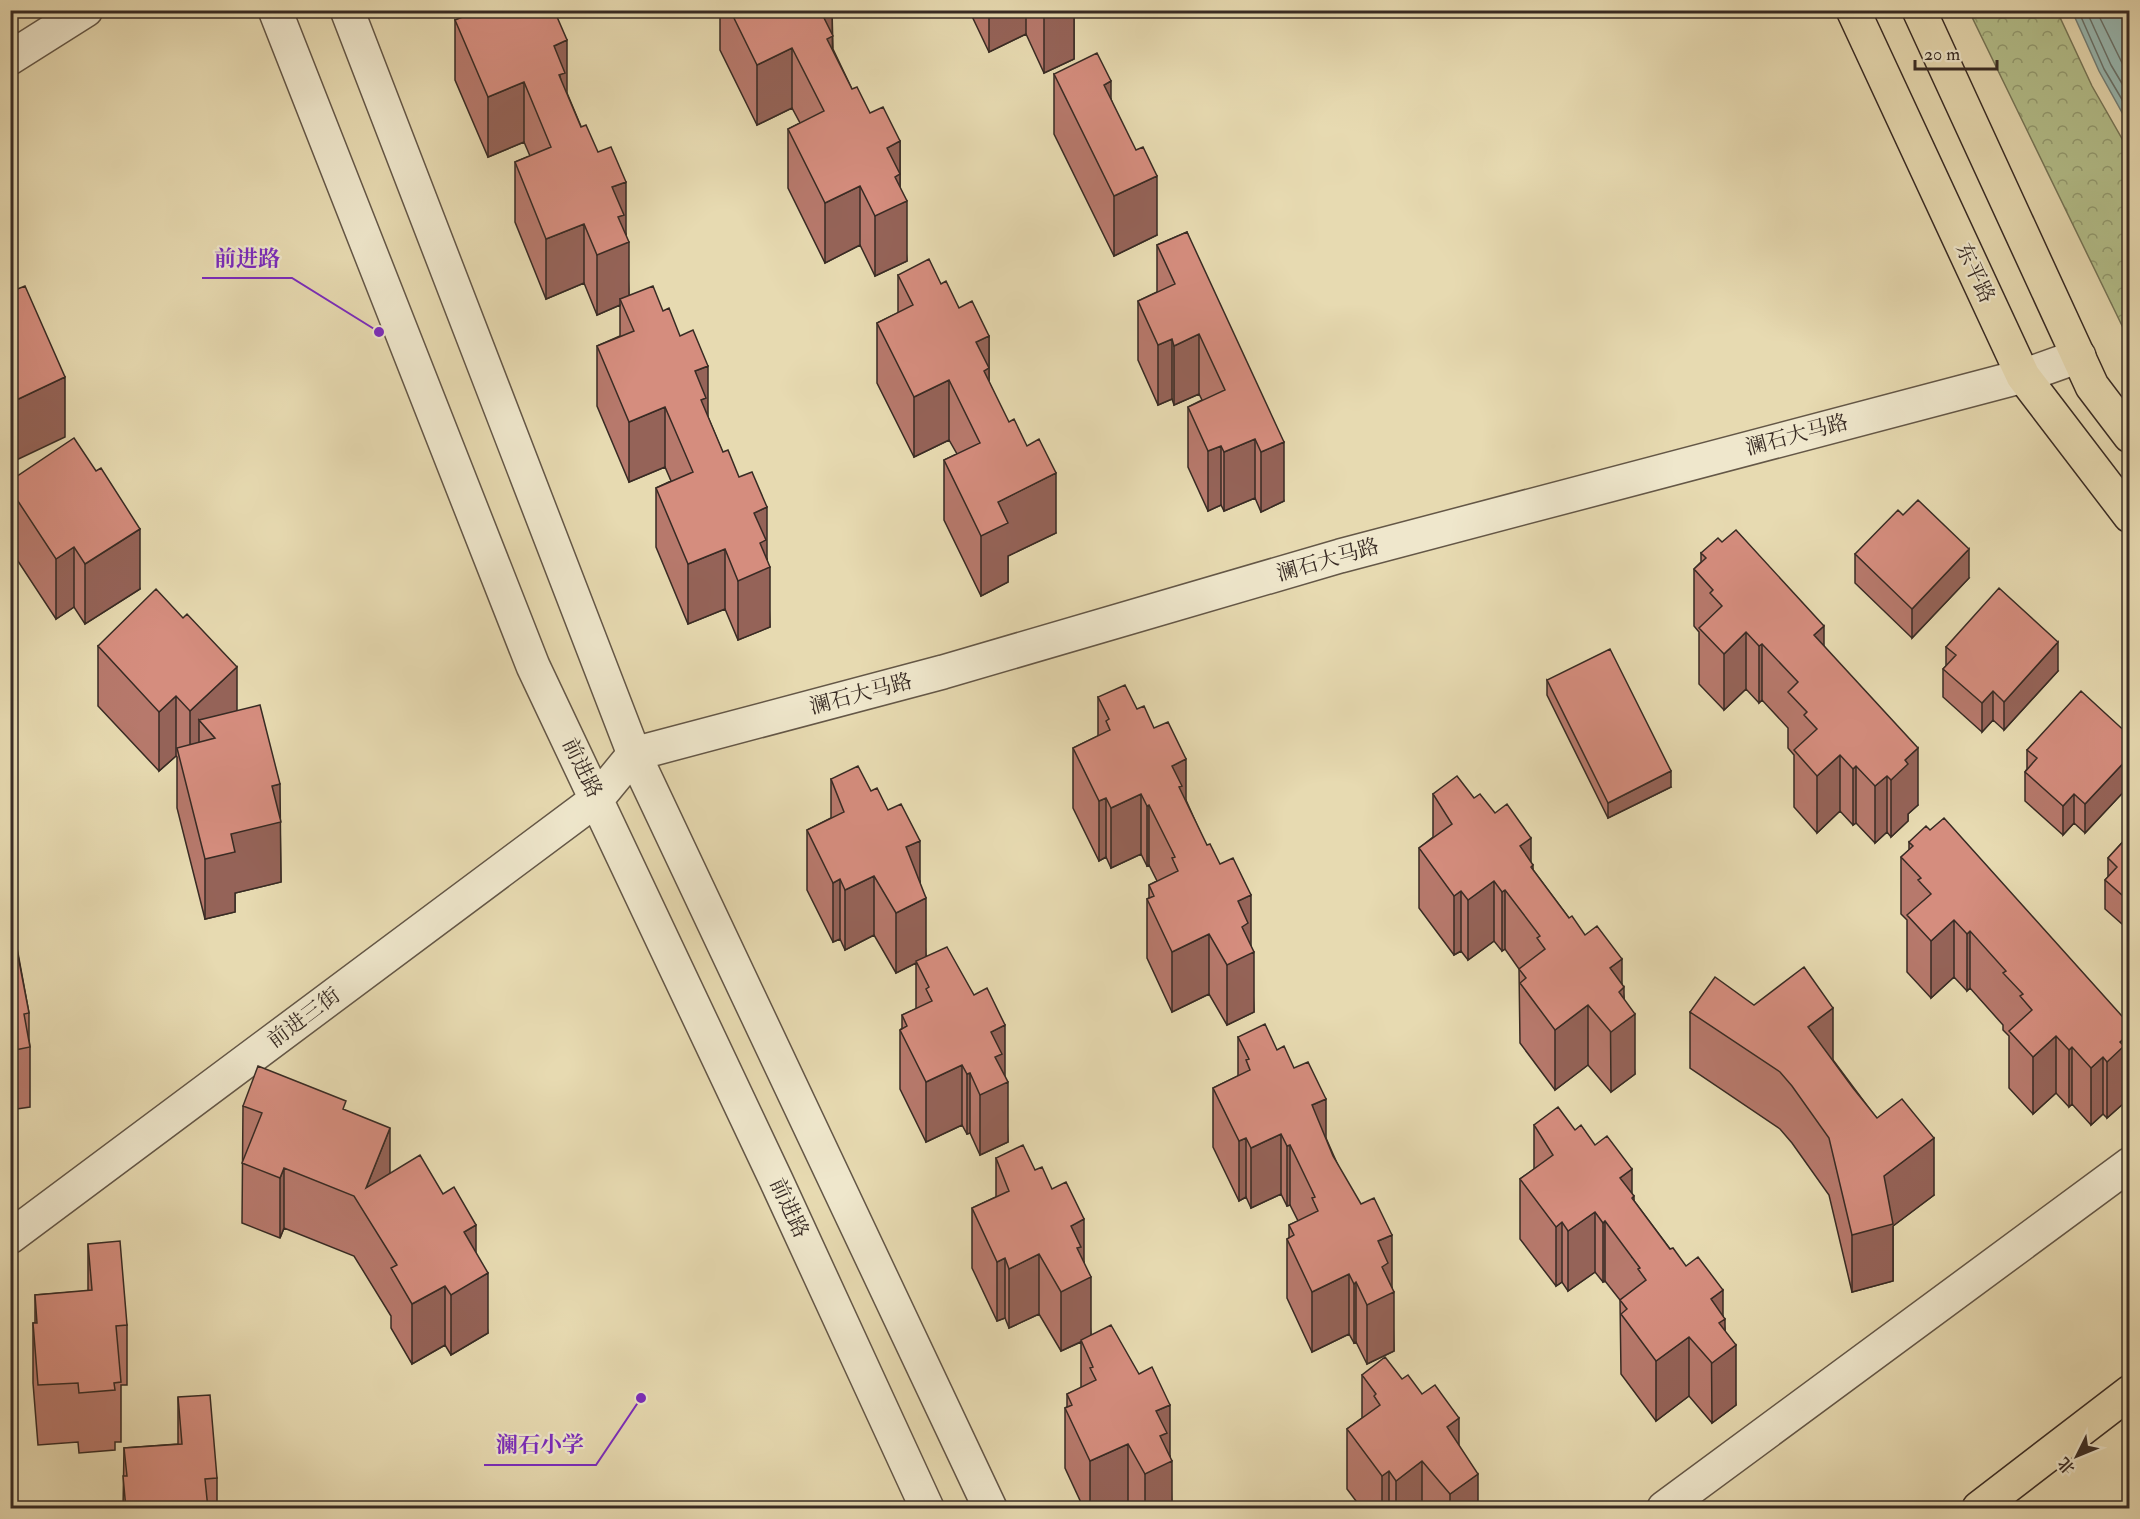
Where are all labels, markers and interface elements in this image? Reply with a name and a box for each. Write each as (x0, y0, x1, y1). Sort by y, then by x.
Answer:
scale bar (1915, 33, 1998, 71)
text: 20 m (1924, 43, 1960, 66)
callout: 前进路 (202, 238, 292, 278)
street label: 东平路 (1949, 239, 2001, 307)
text: 前进路 (214, 245, 280, 273)
street label: 澜石大马路 (1743, 408, 1851, 462)
street label: 澜石大马路 (1274, 533, 1382, 587)
street label: 澜石大马路 (807, 667, 915, 721)
street label: 前进路 (556, 734, 608, 802)
street label: 前进三街 (262, 982, 346, 1054)
street label: 前进路 (763, 1174, 815, 1242)
callout: 澜石小学 (484, 1425, 596, 1465)
north arrow (2047, 1426, 2107, 1486)
text: 澜石小学 (496, 1431, 584, 1459)
text: 北 (2054, 1453, 2080, 1478)

